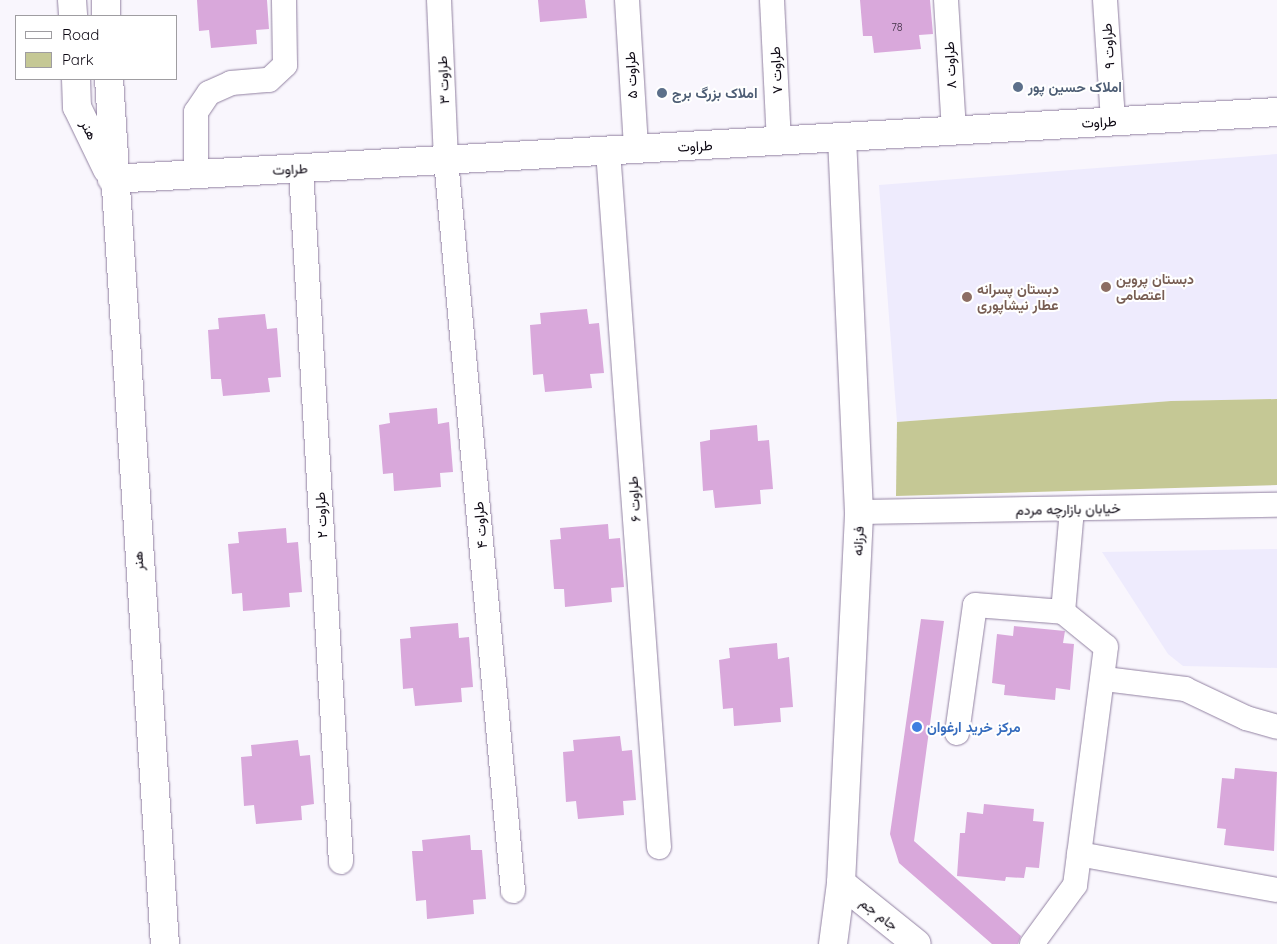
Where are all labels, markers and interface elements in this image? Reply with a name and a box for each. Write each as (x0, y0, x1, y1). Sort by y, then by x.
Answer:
legend (15, 15, 178, 80)
house number: 78 (891, 20, 903, 34)
street label: طراوت ۹ (1098, 23, 1118, 69)
text: Road (62, 25, 99, 44)
street label: طراوت ۸ (940, 41, 960, 89)
street label: طراوت ۷ (766, 46, 786, 94)
text: Park (62, 50, 94, 69)
street label: طراوت ۵ (621, 51, 641, 99)
street label: طراوت ۳ (433, 55, 453, 105)
place label: املاک حسین پور (1028, 79, 1122, 95)
marker: املاک حسین پور (1012, 81, 1024, 93)
place label: املاک بزرگ برج (672, 85, 758, 101)
marker: املاک بزرگ برج (656, 87, 668, 99)
street label: طراوت (1081, 113, 1117, 131)
street label: هنر (77, 117, 101, 143)
street label: طراوت (677, 137, 713, 155)
street label: طراوت (272, 160, 308, 178)
place label: دبستان پروین اعتصامی (1116, 271, 1194, 304)
place label: دبستان پسرانه عطار نیشاپوری (977, 281, 1059, 314)
marker: دبستان پروین اعتصامی (1100, 281, 1112, 293)
marker: دبستان پسرانه عطار نیشاپوری (961, 291, 973, 303)
street label: طراوت ۶ (624, 476, 644, 522)
street label: طراوت ۲ (311, 491, 331, 539)
street label: خیابان بازارچه مردم (1015, 500, 1121, 518)
street label: طراوت ۴ (470, 501, 490, 549)
street label: فرزانه (849, 526, 867, 556)
street label: هنر (129, 551, 147, 571)
place label: مرکز خرید ارغوان (927, 719, 1020, 735)
marker: مرکز خرید ارغوان (911, 721, 923, 733)
street label: جام جم (857, 894, 901, 934)

